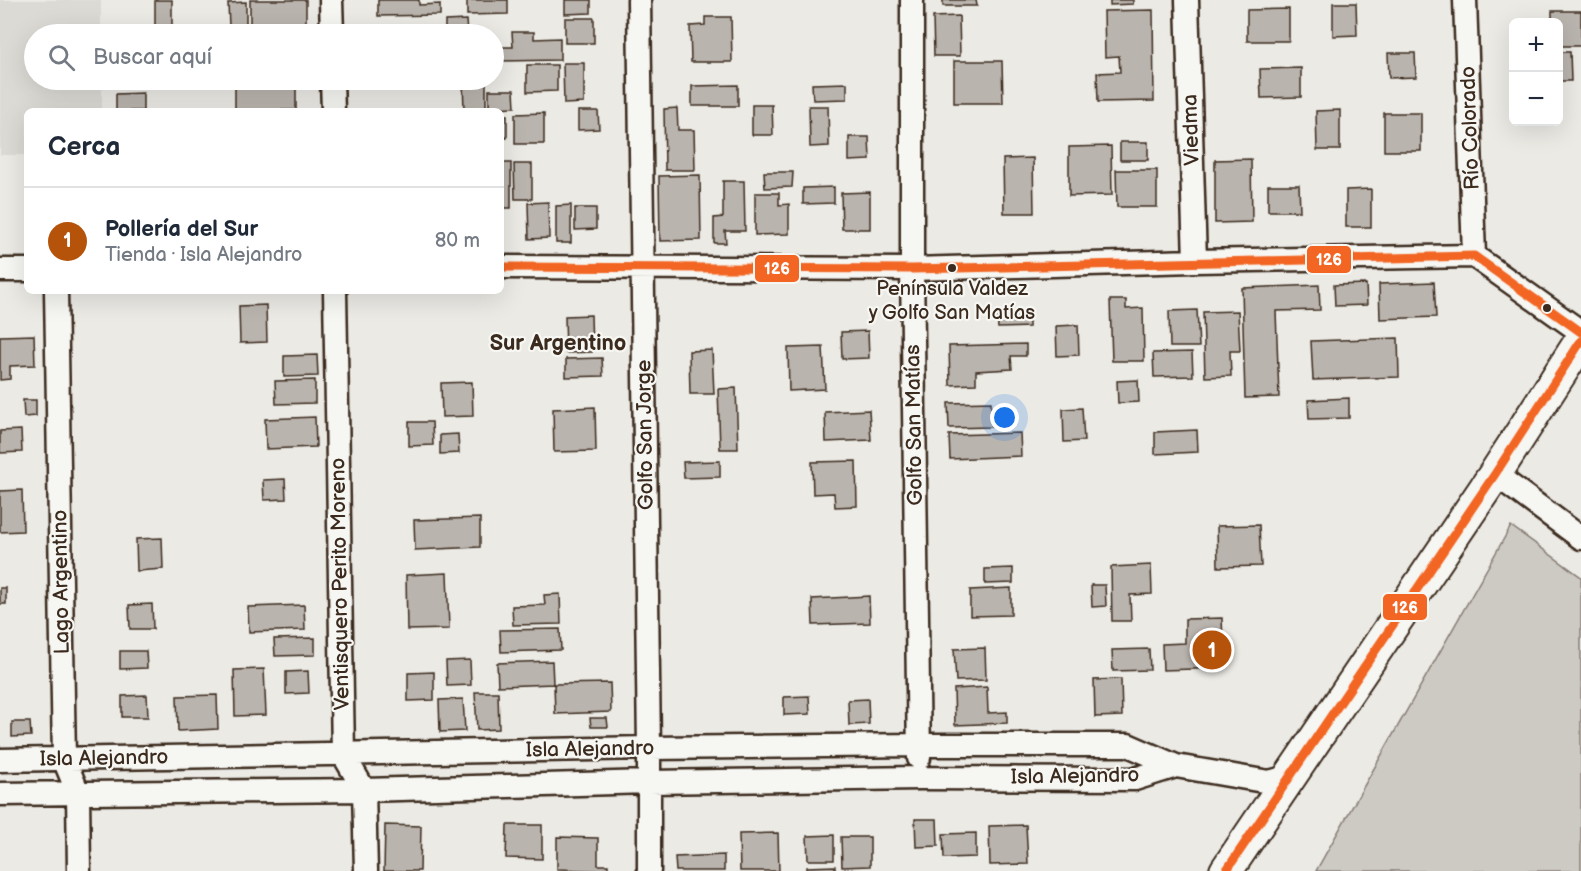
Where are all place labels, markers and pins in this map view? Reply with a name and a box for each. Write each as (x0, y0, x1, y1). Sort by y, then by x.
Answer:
marker: Península Valdez y Golfo San Matías (946, 262, 958, 274)
place label: Península Valdez y Golfo San Matías (868, 277, 1035, 325)
unlabelled marker (1541, 302, 1553, 314)
pin: 1 (1192, 628, 1232, 672)

